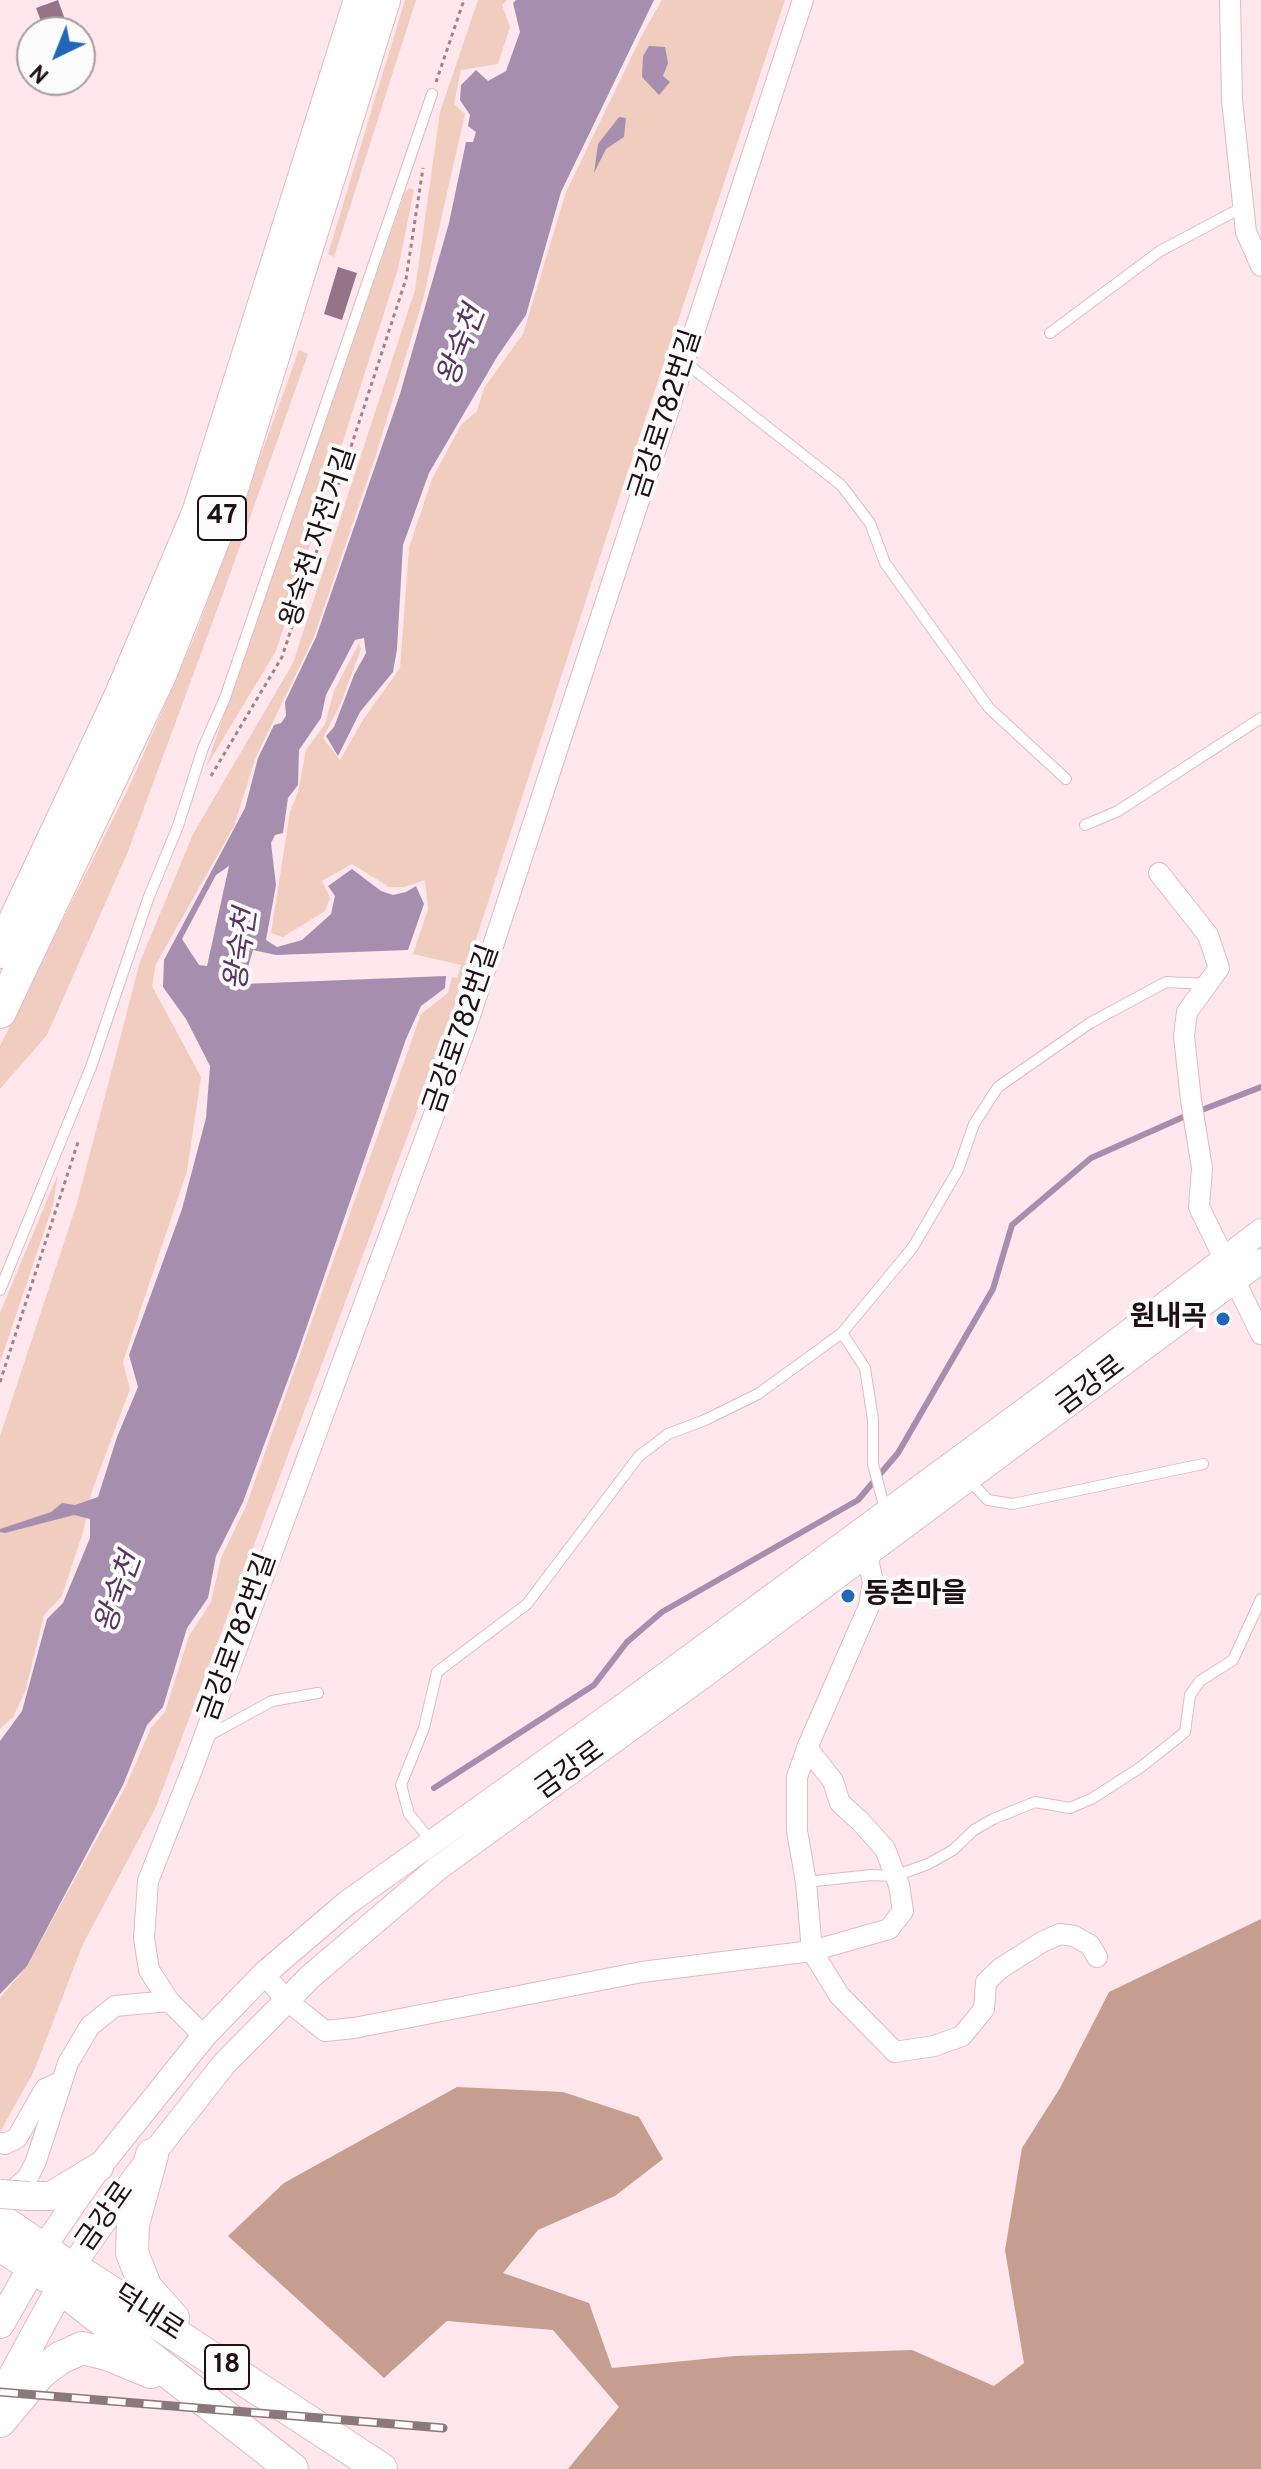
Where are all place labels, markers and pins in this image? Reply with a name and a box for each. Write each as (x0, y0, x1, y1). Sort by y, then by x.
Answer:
place label: 원내곡 (1130, 1302, 1207, 1336)
marker: 원내곡 (1214, 1310, 1232, 1328)
place label: 동촌마을 (864, 1579, 967, 1613)
marker: 동촌마을 (839, 1587, 857, 1605)

